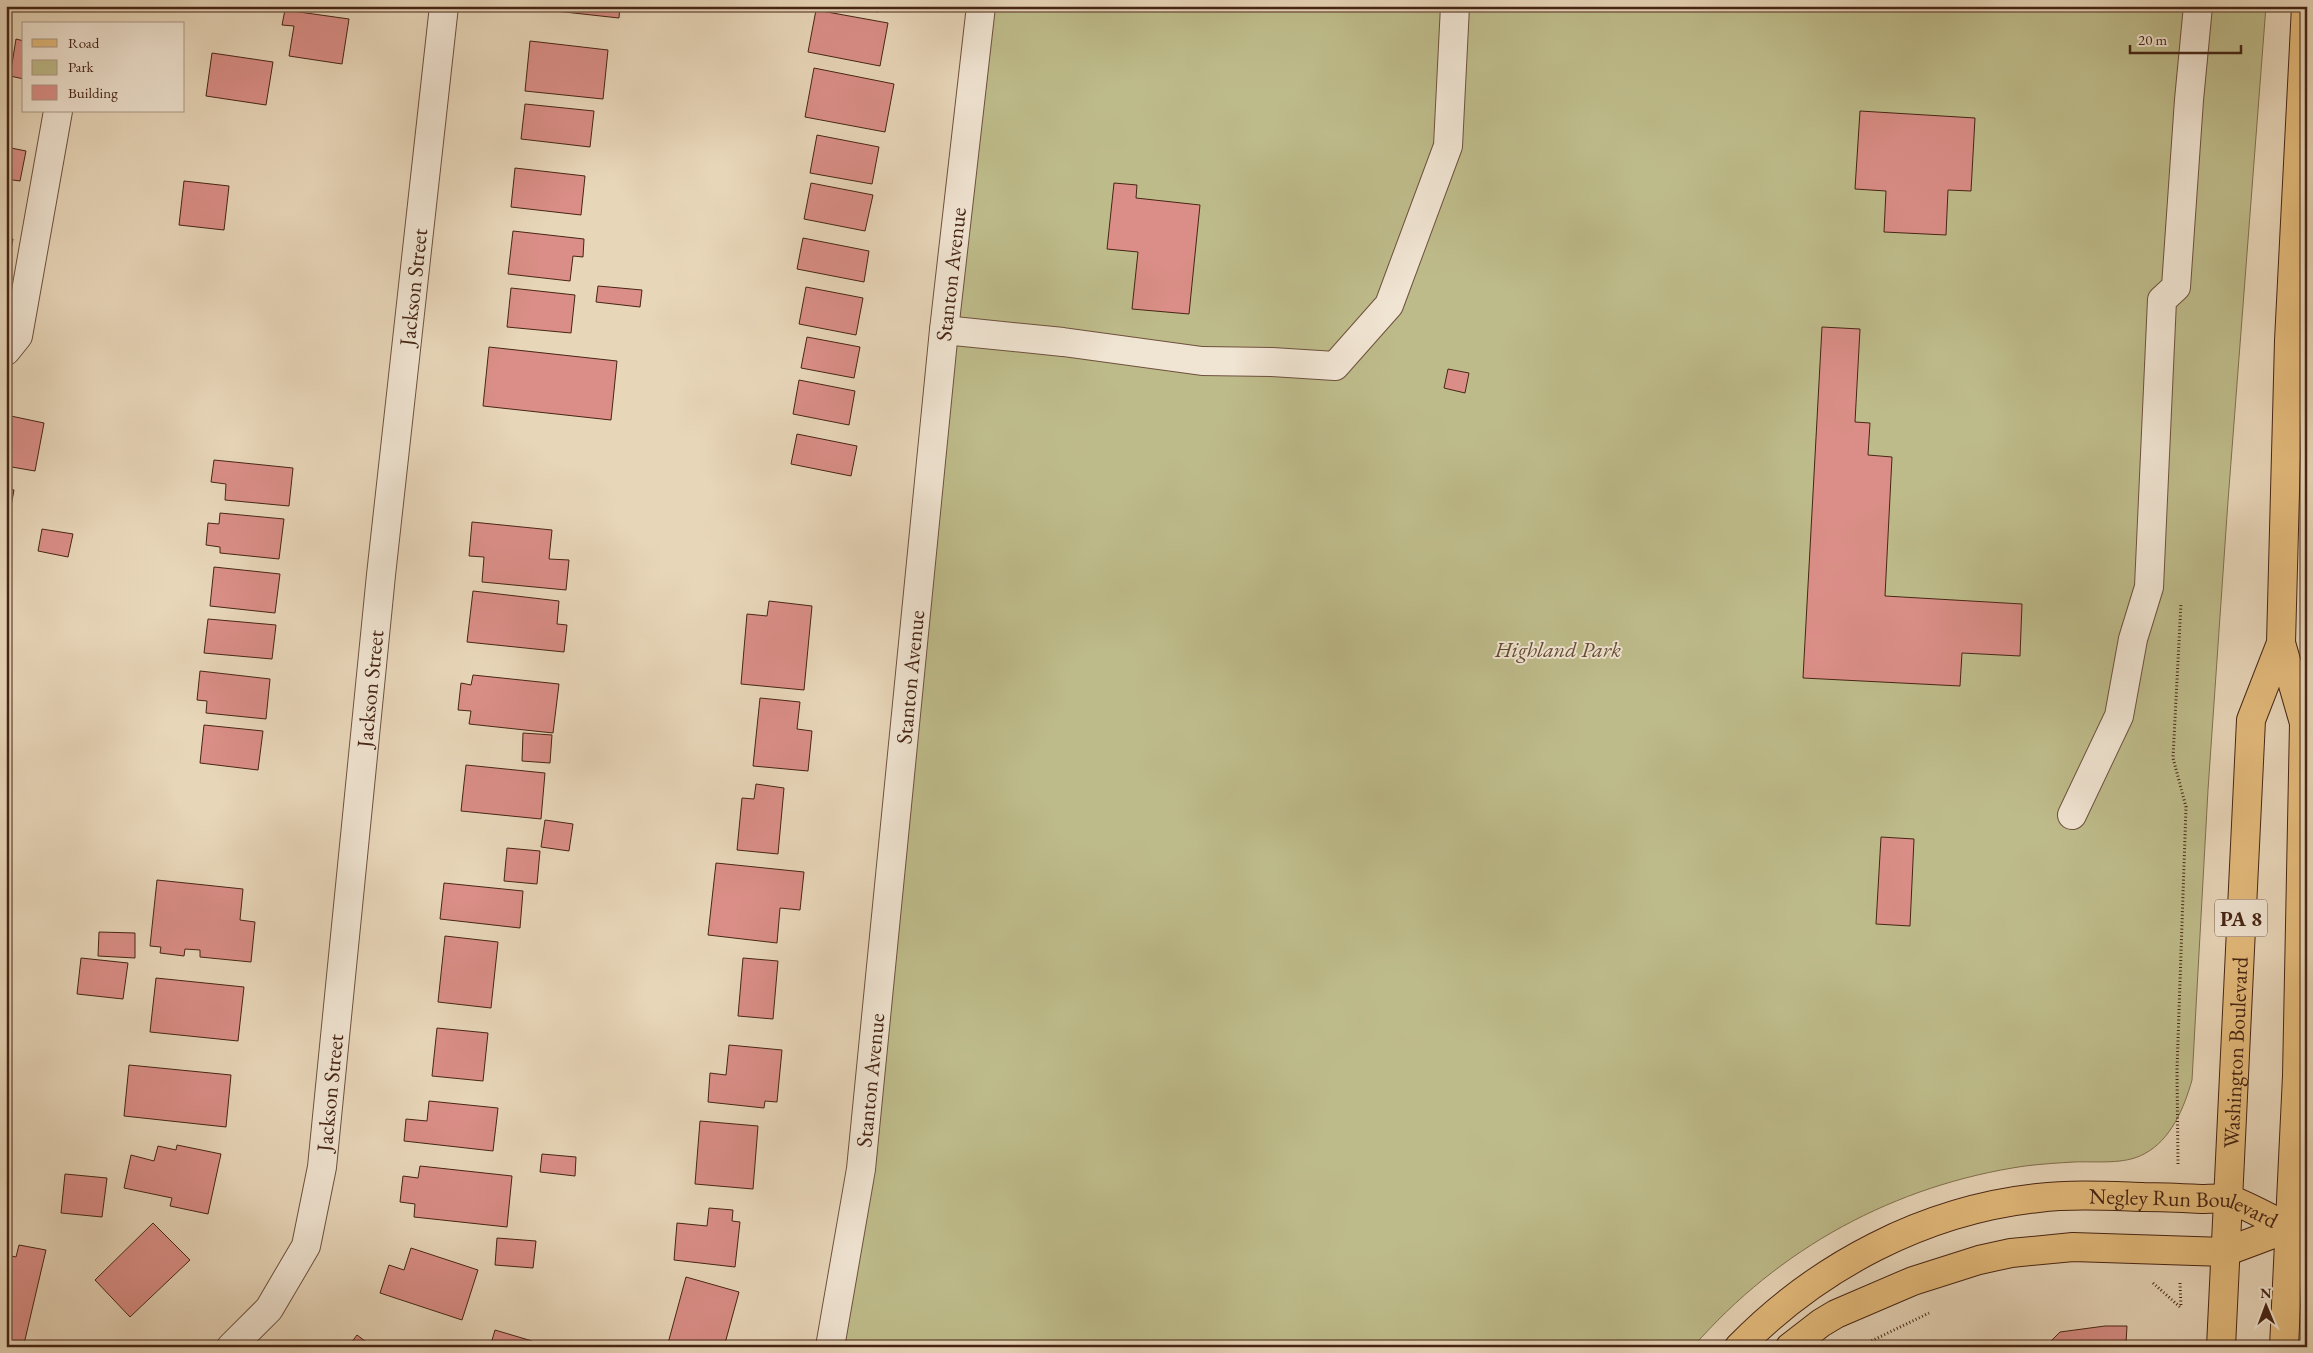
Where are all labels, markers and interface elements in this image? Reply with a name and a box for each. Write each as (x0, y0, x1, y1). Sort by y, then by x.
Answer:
legend (22, 22, 185, 112)
scale bar (2130, 22, 2242, 54)
text: 20 m (2138, 30, 2167, 49)
text: Road (68, 33, 100, 52)
text: Park (68, 57, 95, 76)
text: Building (68, 83, 118, 102)
street label: Stanton Avenue (928, 205, 972, 342)
street label: Jackson Street (392, 227, 434, 349)
street label: Stanton Avenue (889, 608, 931, 745)
street label: Jackson Street (349, 629, 390, 751)
park label: Highland Park (1494, 635, 1621, 664)
road number: PA 8 (2215, 900, 2267, 936)
street label: Washington Boulevard (2216, 955, 2254, 1149)
street label: Stanton Avenue (849, 1011, 891, 1149)
street label: Jackson Street (309, 1033, 350, 1155)
street label: Negley Run Boulevard (2089, 1181, 2284, 1235)
north arrow (2240, 1280, 2290, 1330)
text: N (2260, 1284, 2272, 1302)

